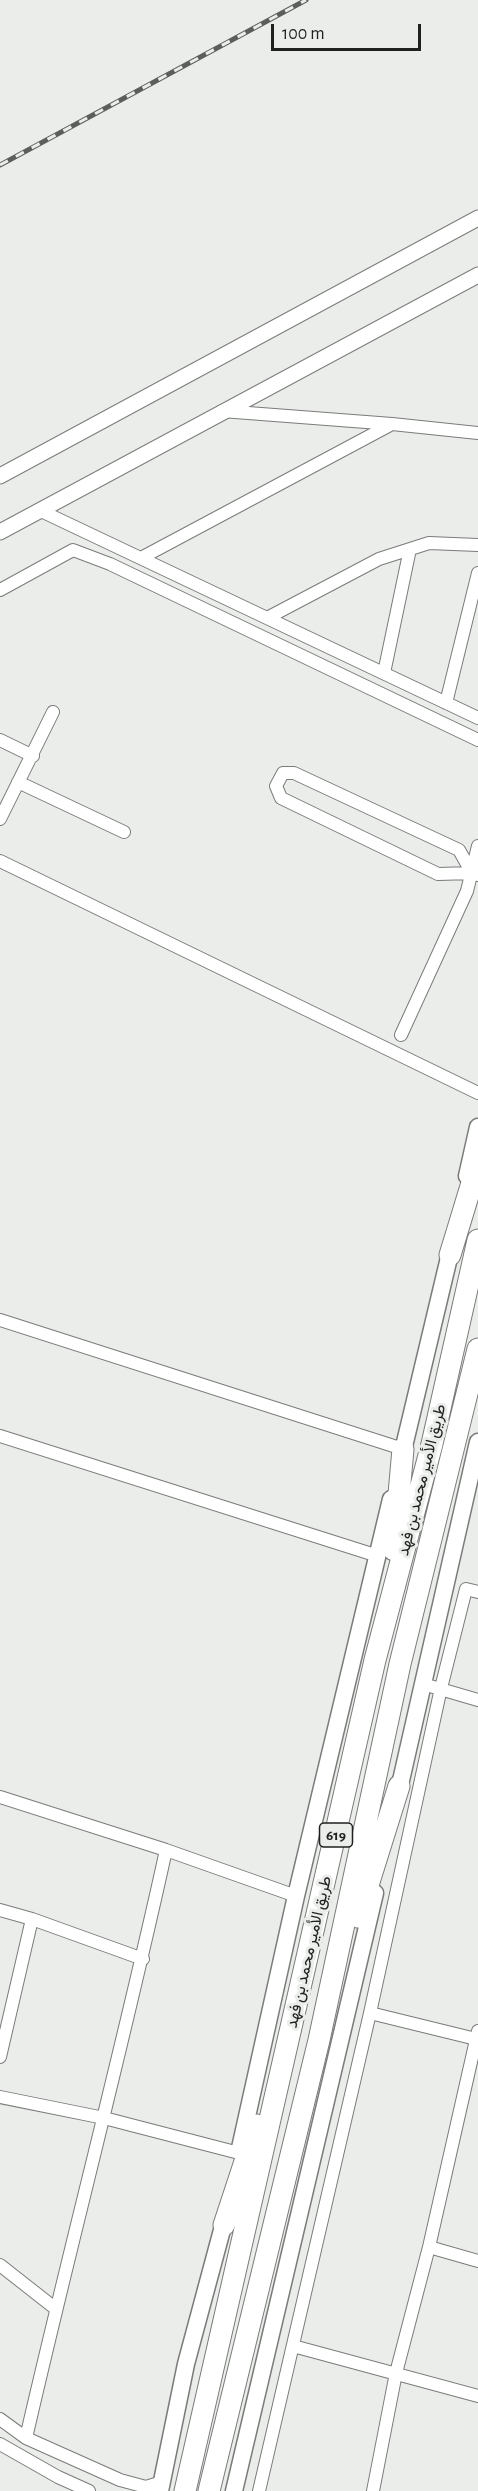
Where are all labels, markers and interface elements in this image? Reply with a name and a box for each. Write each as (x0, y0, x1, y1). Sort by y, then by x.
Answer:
scale bar (274, 12, 424, 50)
text: 100 m (282, 25, 325, 43)
street label: طريق الأمير محمد بن فهد (394, 1402, 450, 1558)
road number: 619 (320, 1823, 352, 1847)
street label: طريق الأمير محمد بن فهد (282, 1874, 336, 2030)

